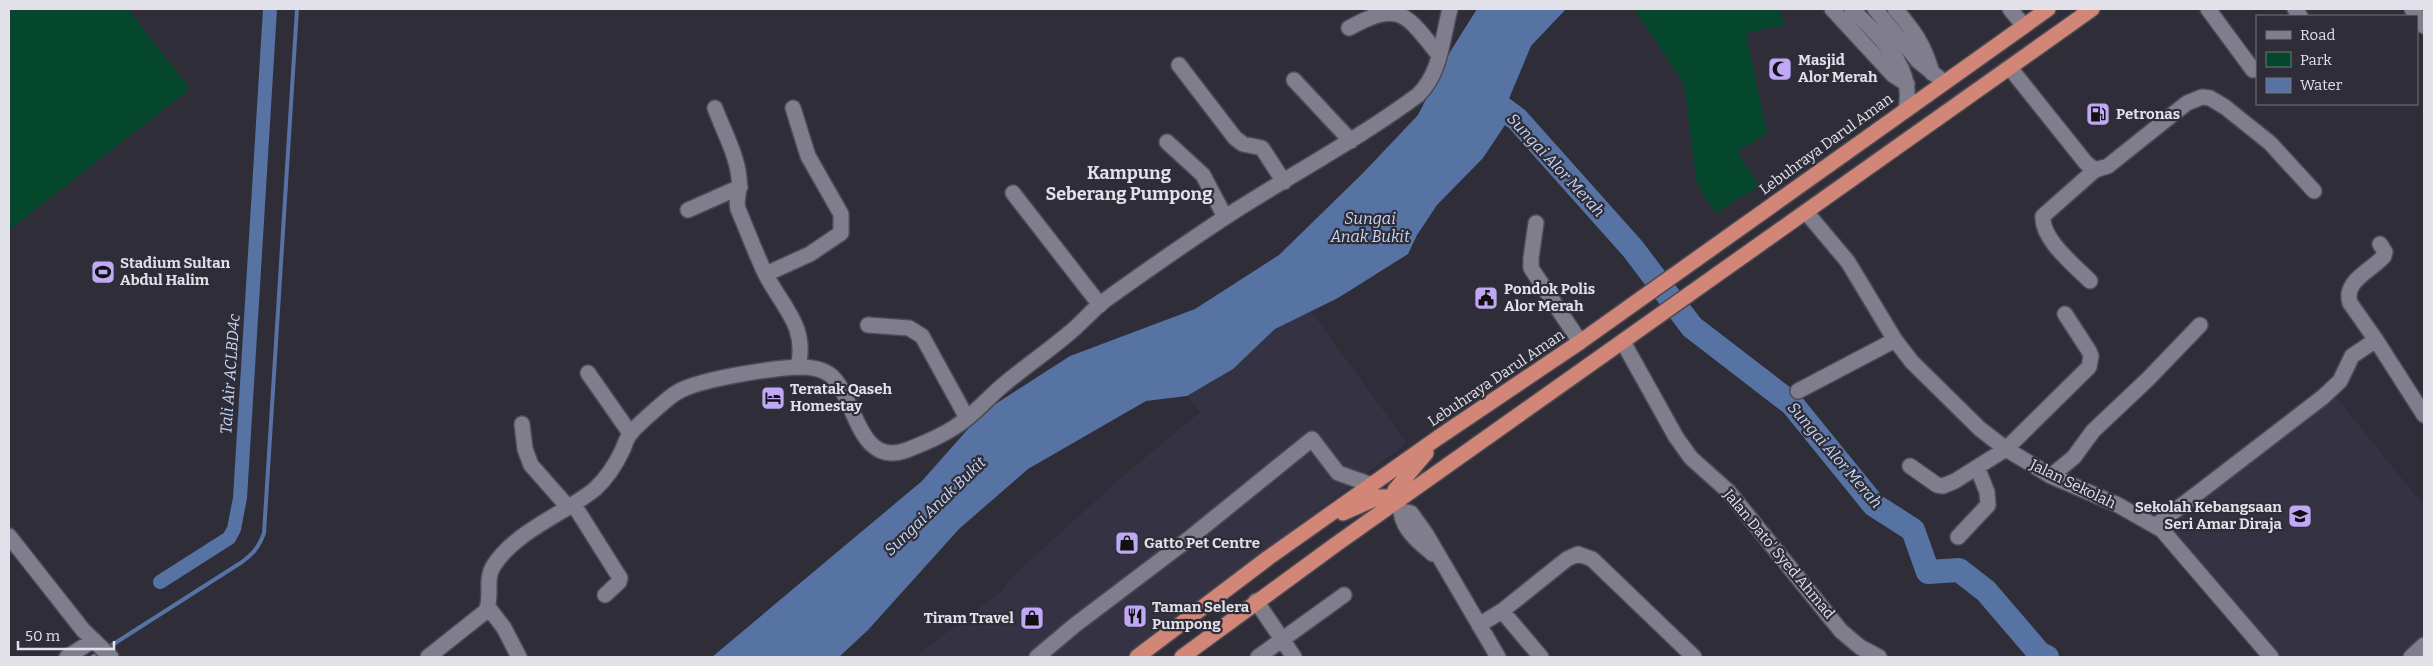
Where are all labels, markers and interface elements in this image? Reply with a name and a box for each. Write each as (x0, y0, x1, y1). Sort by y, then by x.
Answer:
legend (2256, 15, 2418, 105)
text: Road (2300, 26, 2335, 44)
place label: Masjid Alor Merah (1798, 51, 1878, 86)
text: Park (2300, 51, 2332, 69)
mosque icon: Masjid Alor Merah (1767, 56, 1793, 82)
text: Water (2300, 76, 2343, 94)
street label: Lebuhraya Darul Aman (1756, 89, 1897, 198)
fuel station icon: Petronas (2085, 101, 2111, 127)
place label: Petronas (2116, 105, 2180, 123)
water label: Sungai Alor Merah (1503, 109, 1609, 221)
district label: Kampung Seberang Pumpong (1046, 162, 1213, 205)
water label: Sungai Anak Bukit (1329, 209, 1410, 246)
place label: Stadium Sultan Abdul Halim (120, 254, 231, 289)
sports icon: Stadium Sultan Abdul Halim (90, 259, 116, 285)
place label: Pondok Polis Alor Merah (1504, 280, 1595, 315)
public building icon: Pondok Polis Alor Merah (1473, 285, 1499, 311)
water label: Tali Air ACLBD4c (216, 313, 244, 435)
street label: Lebuhraya Darul Aman (1424, 325, 1568, 430)
place label: Teratak Qaseh Homestay (790, 380, 892, 415)
hotel icon: Teratak Qaseh Homestay (760, 385, 786, 411)
water label: Sungai Alor Merah (1784, 398, 1886, 512)
water label: Sungai Anak Bukit (880, 453, 990, 559)
street label: Jalan Sekolah (2026, 455, 2119, 513)
street label: Jalan Dato' Syed Ahmad (1719, 485, 1838, 622)
place label: Sekolah Kebangsaan Seri Amar Diraja (2135, 498, 2283, 533)
school or university icon: Sekolah Kebangsaan Seri Amar Diraja (2287, 503, 2313, 529)
shop icon: Gatto Pet Centre (1114, 530, 1140, 556)
place label: Gatto Pet Centre (1144, 534, 1260, 552)
place label: Taman Selera Pumpong (1152, 598, 1250, 633)
restaurant icon: Taman Selera Pumpong (1122, 603, 1148, 629)
shop icon: Tiram Travel (1019, 605, 1045, 631)
place label: Tiram Travel (924, 609, 1014, 627)
scale bar (18, 618, 114, 650)
text: 50 m (25, 627, 61, 645)

